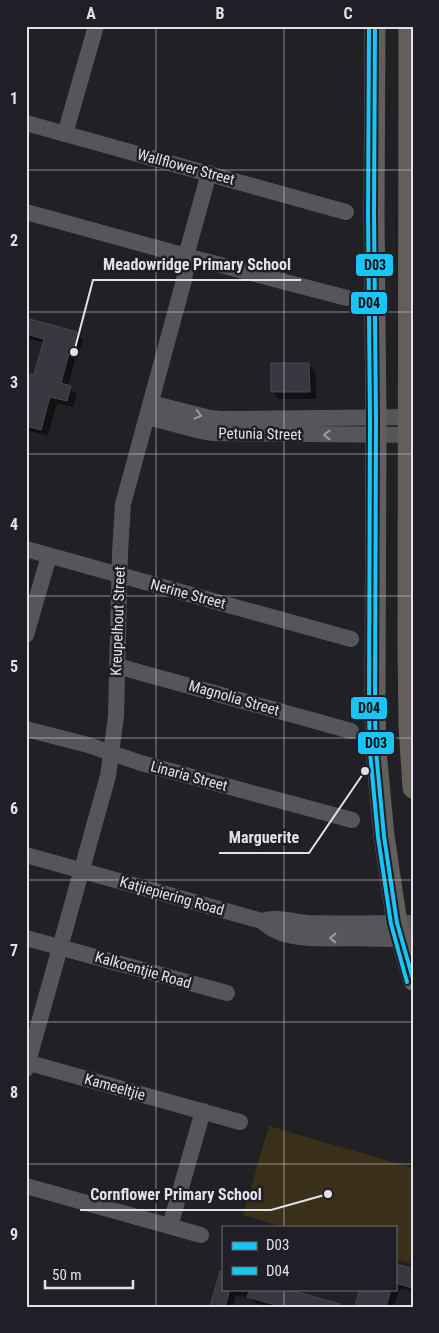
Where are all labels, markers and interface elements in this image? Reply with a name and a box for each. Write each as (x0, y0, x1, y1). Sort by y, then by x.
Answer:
text: A (86, 4, 96, 23)
text: B (216, 4, 225, 23)
text: C (343, 4, 353, 23)
text: 1 (10, 89, 18, 108)
street label: Wallflower Street (135, 145, 237, 189)
text: 2 (10, 231, 18, 250)
callout: Meadowridge Primary School (93, 249, 301, 280)
line badge: D03 (355, 253, 394, 277)
text: Meadowridge Primary School (103, 255, 291, 274)
text: D03 (364, 257, 386, 273)
line badge: D04 (350, 291, 388, 315)
text: D04 (358, 295, 380, 311)
text: 3 (10, 373, 18, 392)
one-way arrow (193, 410, 201, 420)
street label: Petunia Street (218, 424, 302, 444)
one-way arrow (322, 430, 330, 440)
text: 4 (10, 515, 18, 534)
street label: Kreupelhout Street (107, 566, 129, 676)
street label: Nerine Street (148, 575, 228, 613)
text: 5 (10, 657, 18, 676)
street label: Magnolia Street (187, 676, 281, 720)
line badge: D04 (350, 696, 388, 720)
text: D04 (358, 700, 380, 716)
line badge: D03 (357, 731, 395, 755)
text: D03 (365, 735, 387, 751)
street label: Linaria Street (149, 757, 229, 795)
text: 6 (10, 799, 18, 818)
callout: Marguerite (219, 822, 309, 853)
text: Marguerite (229, 828, 299, 847)
street label: Katjiepiering Road (118, 872, 226, 920)
one-way arrow (329, 933, 336, 943)
text: 7 (10, 941, 18, 960)
street label: Kalkoentjie Road (93, 948, 193, 992)
street label: Kameeltjie (83, 1070, 147, 1104)
text: 8 (10, 1083, 18, 1102)
callout: Cornflower Primary School (80, 1179, 271, 1210)
text: Cornflower Primary School (90, 1185, 262, 1204)
text: 9 (10, 1225, 18, 1244)
legend (222, 1226, 396, 1290)
text: D03 (266, 1236, 289, 1254)
scale bar (45, 1258, 132, 1290)
text: D04 (266, 1262, 289, 1280)
text: 50 m (52, 1266, 82, 1284)

